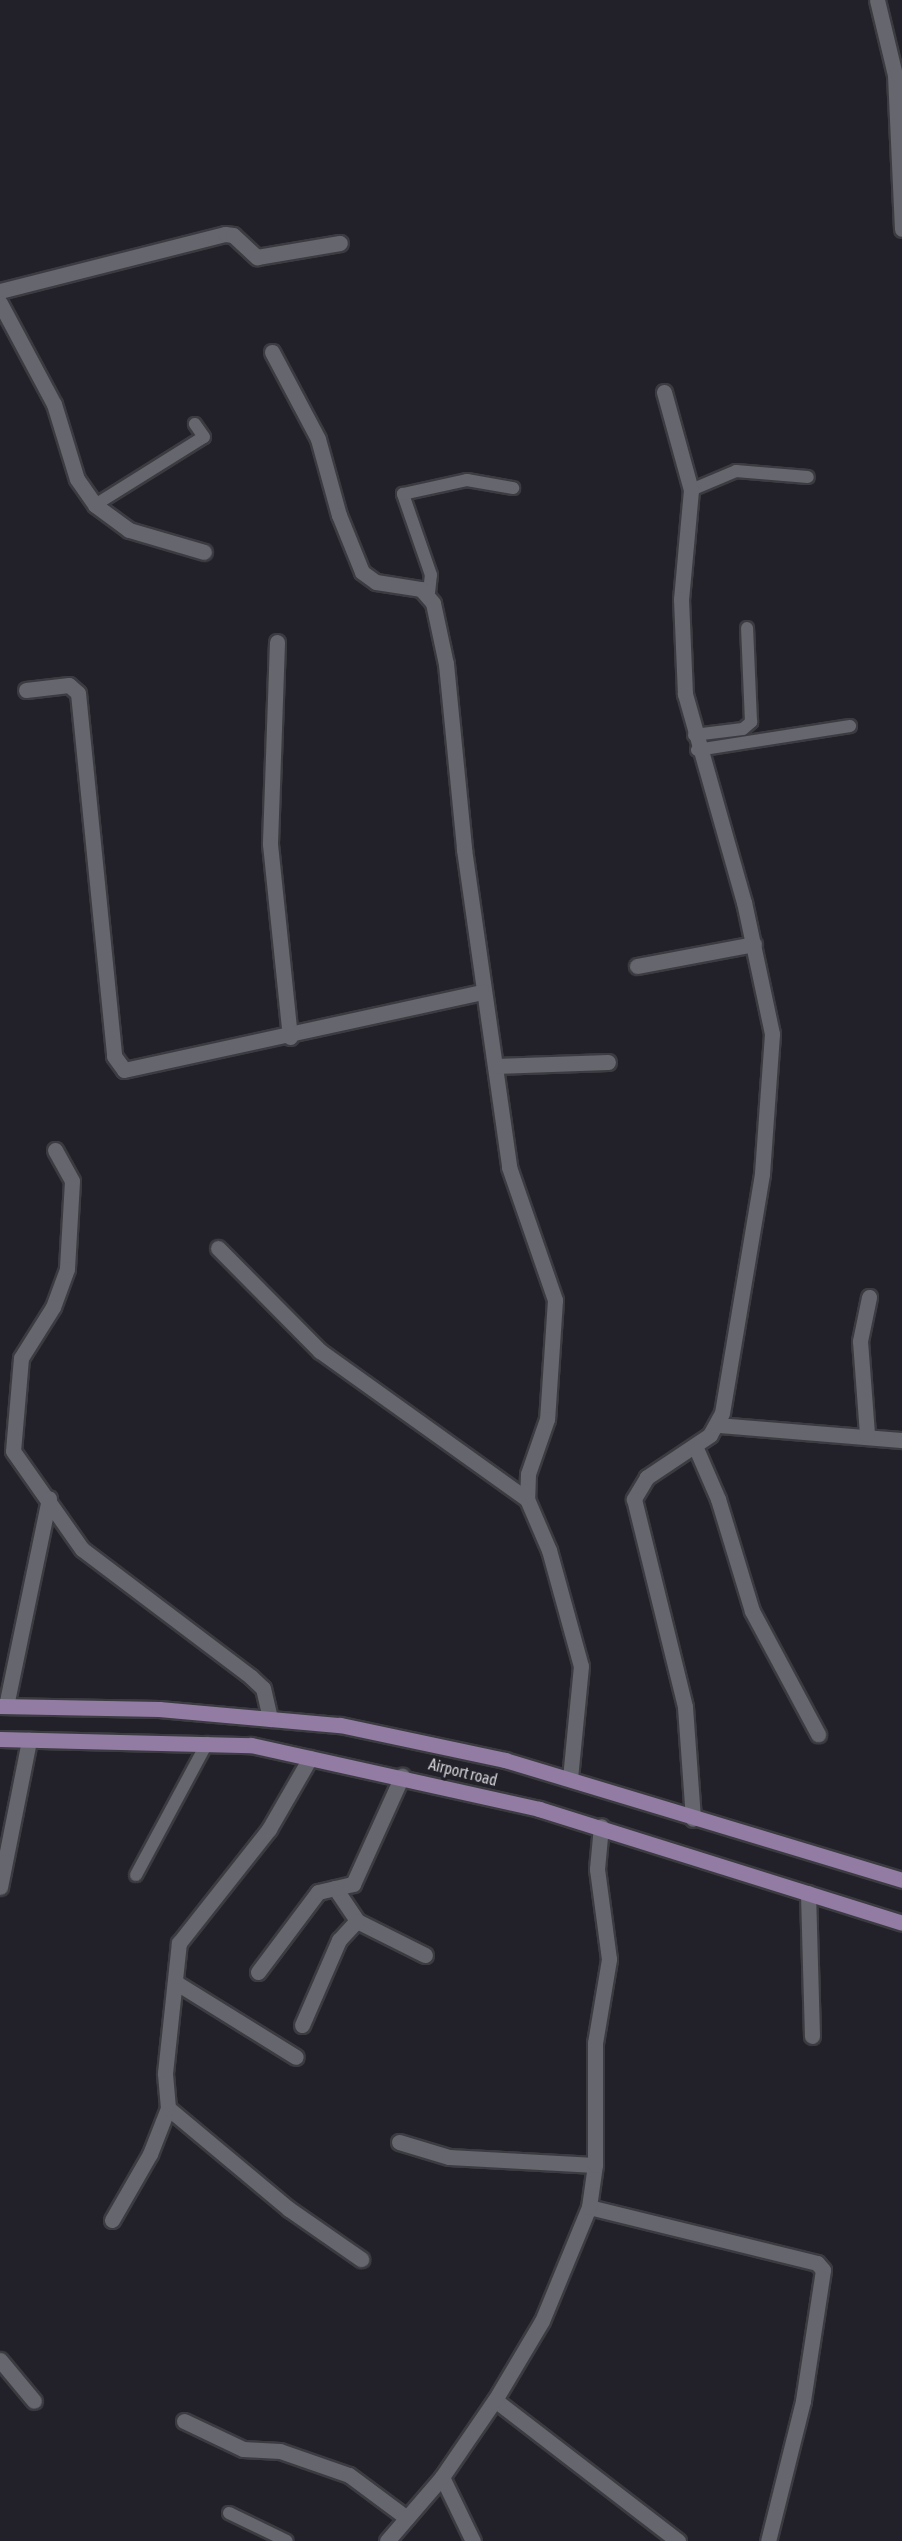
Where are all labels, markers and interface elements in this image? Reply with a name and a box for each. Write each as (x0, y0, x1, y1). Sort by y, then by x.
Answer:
street label: Airport road (427, 1754, 499, 1790)

